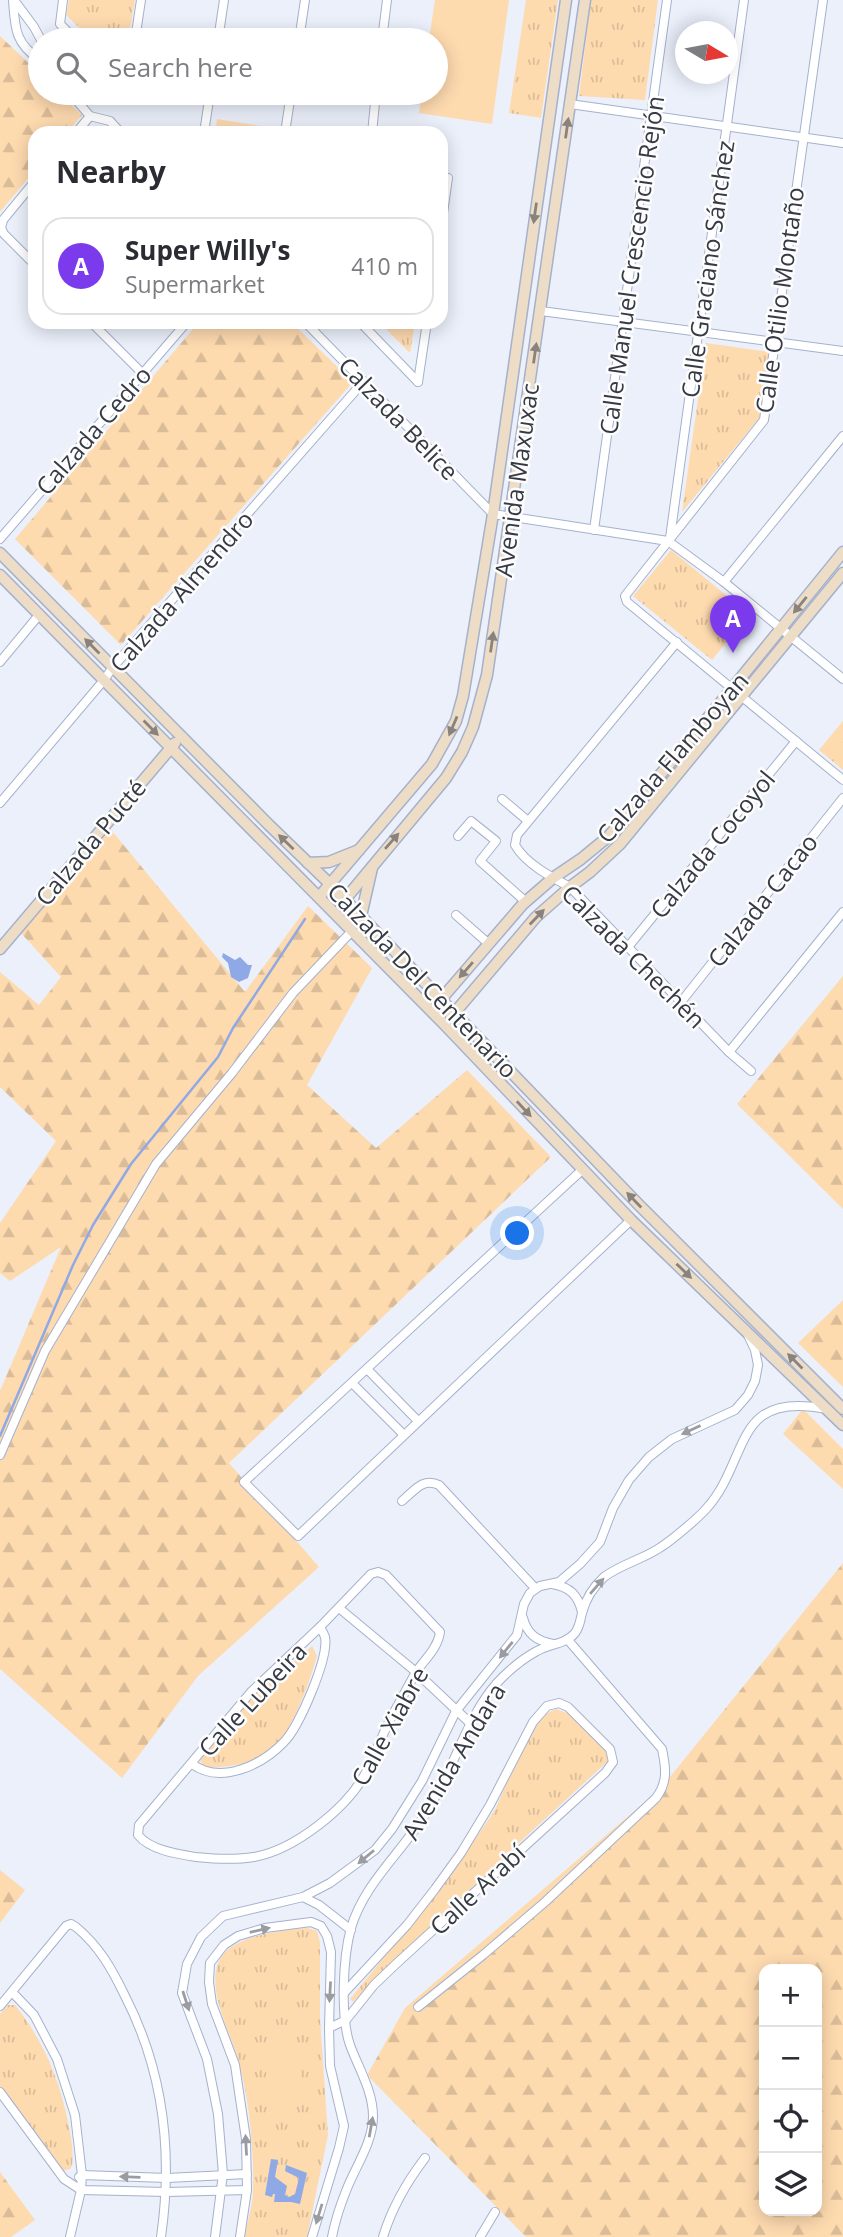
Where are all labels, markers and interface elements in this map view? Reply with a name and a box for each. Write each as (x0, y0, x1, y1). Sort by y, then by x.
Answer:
north arrow (675, 21, 738, 84)
search box (28, 28, 448, 105)
icon: search (52, 48, 90, 86)
text: Search here (108, 49, 253, 85)
street label: Calle Manuel Crescencio Rejón (591, 94, 671, 436)
one-way arrow (561, 117, 572, 139)
street label: Calle Graciano Sánchez (673, 138, 741, 400)
text: Nearby (56, 151, 166, 192)
street label: Calle Otilio Montaño (747, 185, 811, 415)
one-way arrow (530, 202, 541, 224)
text: Super Willy's (125, 232, 290, 268)
text: A (73, 250, 89, 282)
text: 410 m (351, 250, 418, 282)
text: Supermarket (125, 268, 265, 300)
one-way arrow (530, 342, 541, 364)
street label: Calzada Belice (332, 349, 466, 487)
street label: Calzada Cedro (28, 358, 158, 502)
street label: Avenida Maxuxac (486, 381, 546, 579)
street label: Calzada Almendro (102, 503, 260, 679)
pin: A (710, 595, 756, 653)
one-way arrow (793, 596, 808, 614)
one-way arrow (487, 631, 498, 653)
one-way arrow (84, 638, 100, 655)
street label: Calzada Flamboyan (589, 664, 755, 850)
one-way arrow (448, 715, 459, 736)
one-way arrow (143, 719, 159, 736)
street label: Calzada Cocoyol (642, 763, 782, 925)
street label: Calzada Pucté (27, 772, 153, 912)
street label: Calzada Cacao (699, 826, 825, 974)
one-way arrow (384, 832, 399, 849)
one-way arrow (278, 834, 295, 851)
street label: Calzada Del Centenario (321, 875, 525, 1085)
street label: Calzada Chechén (555, 877, 713, 1035)
one-way arrow (529, 909, 545, 926)
one-way arrow (458, 961, 474, 979)
one-way arrow (516, 1100, 532, 1117)
one-way arrow (627, 1192, 643, 1209)
your location (500, 1216, 534, 1250)
one-way arrow (675, 1263, 692, 1279)
one-way arrow (787, 1353, 804, 1369)
one-way arrow (681, 1424, 701, 1436)
one-way arrow (589, 1577, 605, 1595)
street label: Calle Lubeira (191, 1635, 313, 1763)
one-way arrow (498, 1640, 513, 1658)
street label: Calle Xiabre (343, 1660, 435, 1792)
street label: Avenida Andara (393, 1677, 513, 1845)
street label: Calle Arabí (422, 1836, 533, 1942)
one-way arrow (358, 1849, 375, 1864)
one-way arrow (249, 1924, 271, 1935)
map controls (759, 1964, 822, 2216)
button: + (759, 1964, 822, 2027)
one-way arrow (324, 1981, 335, 2003)
one-way arrow (182, 1990, 192, 2011)
button: − (759, 2027, 822, 2090)
button: locate (759, 2090, 822, 2153)
one-way arrow (366, 2116, 377, 2138)
one-way arrow (240, 2134, 251, 2156)
button: layers (759, 2153, 822, 2216)
one-way arrow (119, 2171, 141, 2182)
one-way arrow (313, 2204, 323, 2225)

